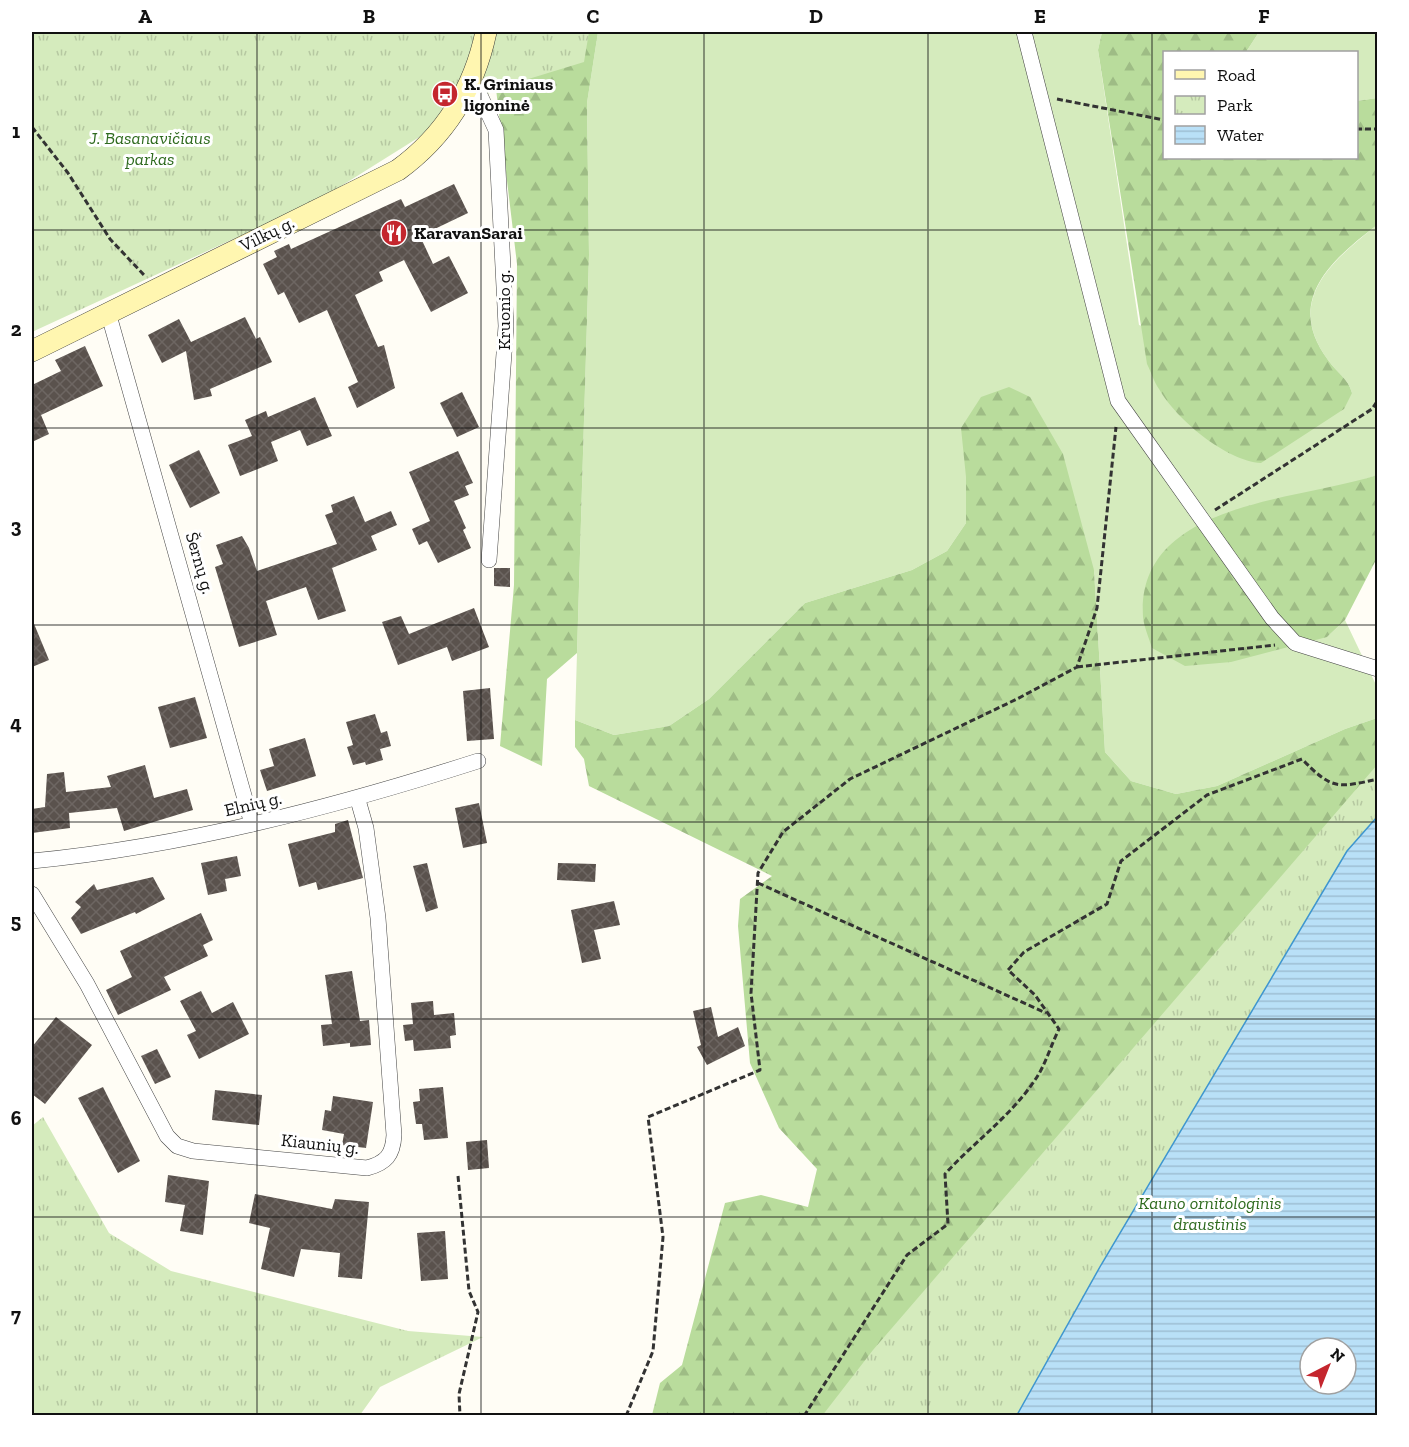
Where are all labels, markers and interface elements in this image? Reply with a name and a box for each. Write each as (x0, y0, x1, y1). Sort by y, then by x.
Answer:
text: A (138, 4, 152, 28)
text: B (363, 4, 375, 28)
text: C (587, 4, 600, 28)
text: D (809, 4, 823, 28)
text: E (1034, 4, 1046, 28)
text: F (1258, 4, 1270, 28)
legend (1163, 51, 1358, 159)
text: Road (1217, 64, 1256, 86)
place label: K. Griniaus ligoninė (464, 73, 553, 116)
bus stop icon: K. Griniaus ligoninė (430, 79, 460, 109)
text: Park (1217, 94, 1253, 116)
text: 1 (12, 119, 20, 143)
text: Water (1217, 124, 1264, 146)
park label: J. Basanavičiaus parkas (88, 127, 211, 170)
street label: Vilkų g. (235, 211, 298, 257)
restaurant icon: KaravanSarai (379, 218, 409, 248)
place label: KaravanSarai (414, 222, 523, 244)
street label: Kruonio g. (493, 270, 515, 350)
text: 2 (11, 317, 22, 341)
text: 3 (11, 514, 22, 538)
street label: Šernų g. (181, 529, 219, 597)
text: 4 (10, 711, 22, 735)
street label: Elnių g. (222, 787, 284, 821)
text: 5 (11, 909, 21, 933)
text: 6 (11, 1106, 22, 1130)
street label: Kiaunių g. (280, 1129, 360, 1159)
park label: Kauno ornitologinis draustinis (1138, 1192, 1282, 1235)
text: 7 (11, 1303, 21, 1327)
north arrow (1298, 1336, 1358, 1396)
text: N (1327, 1344, 1349, 1366)

